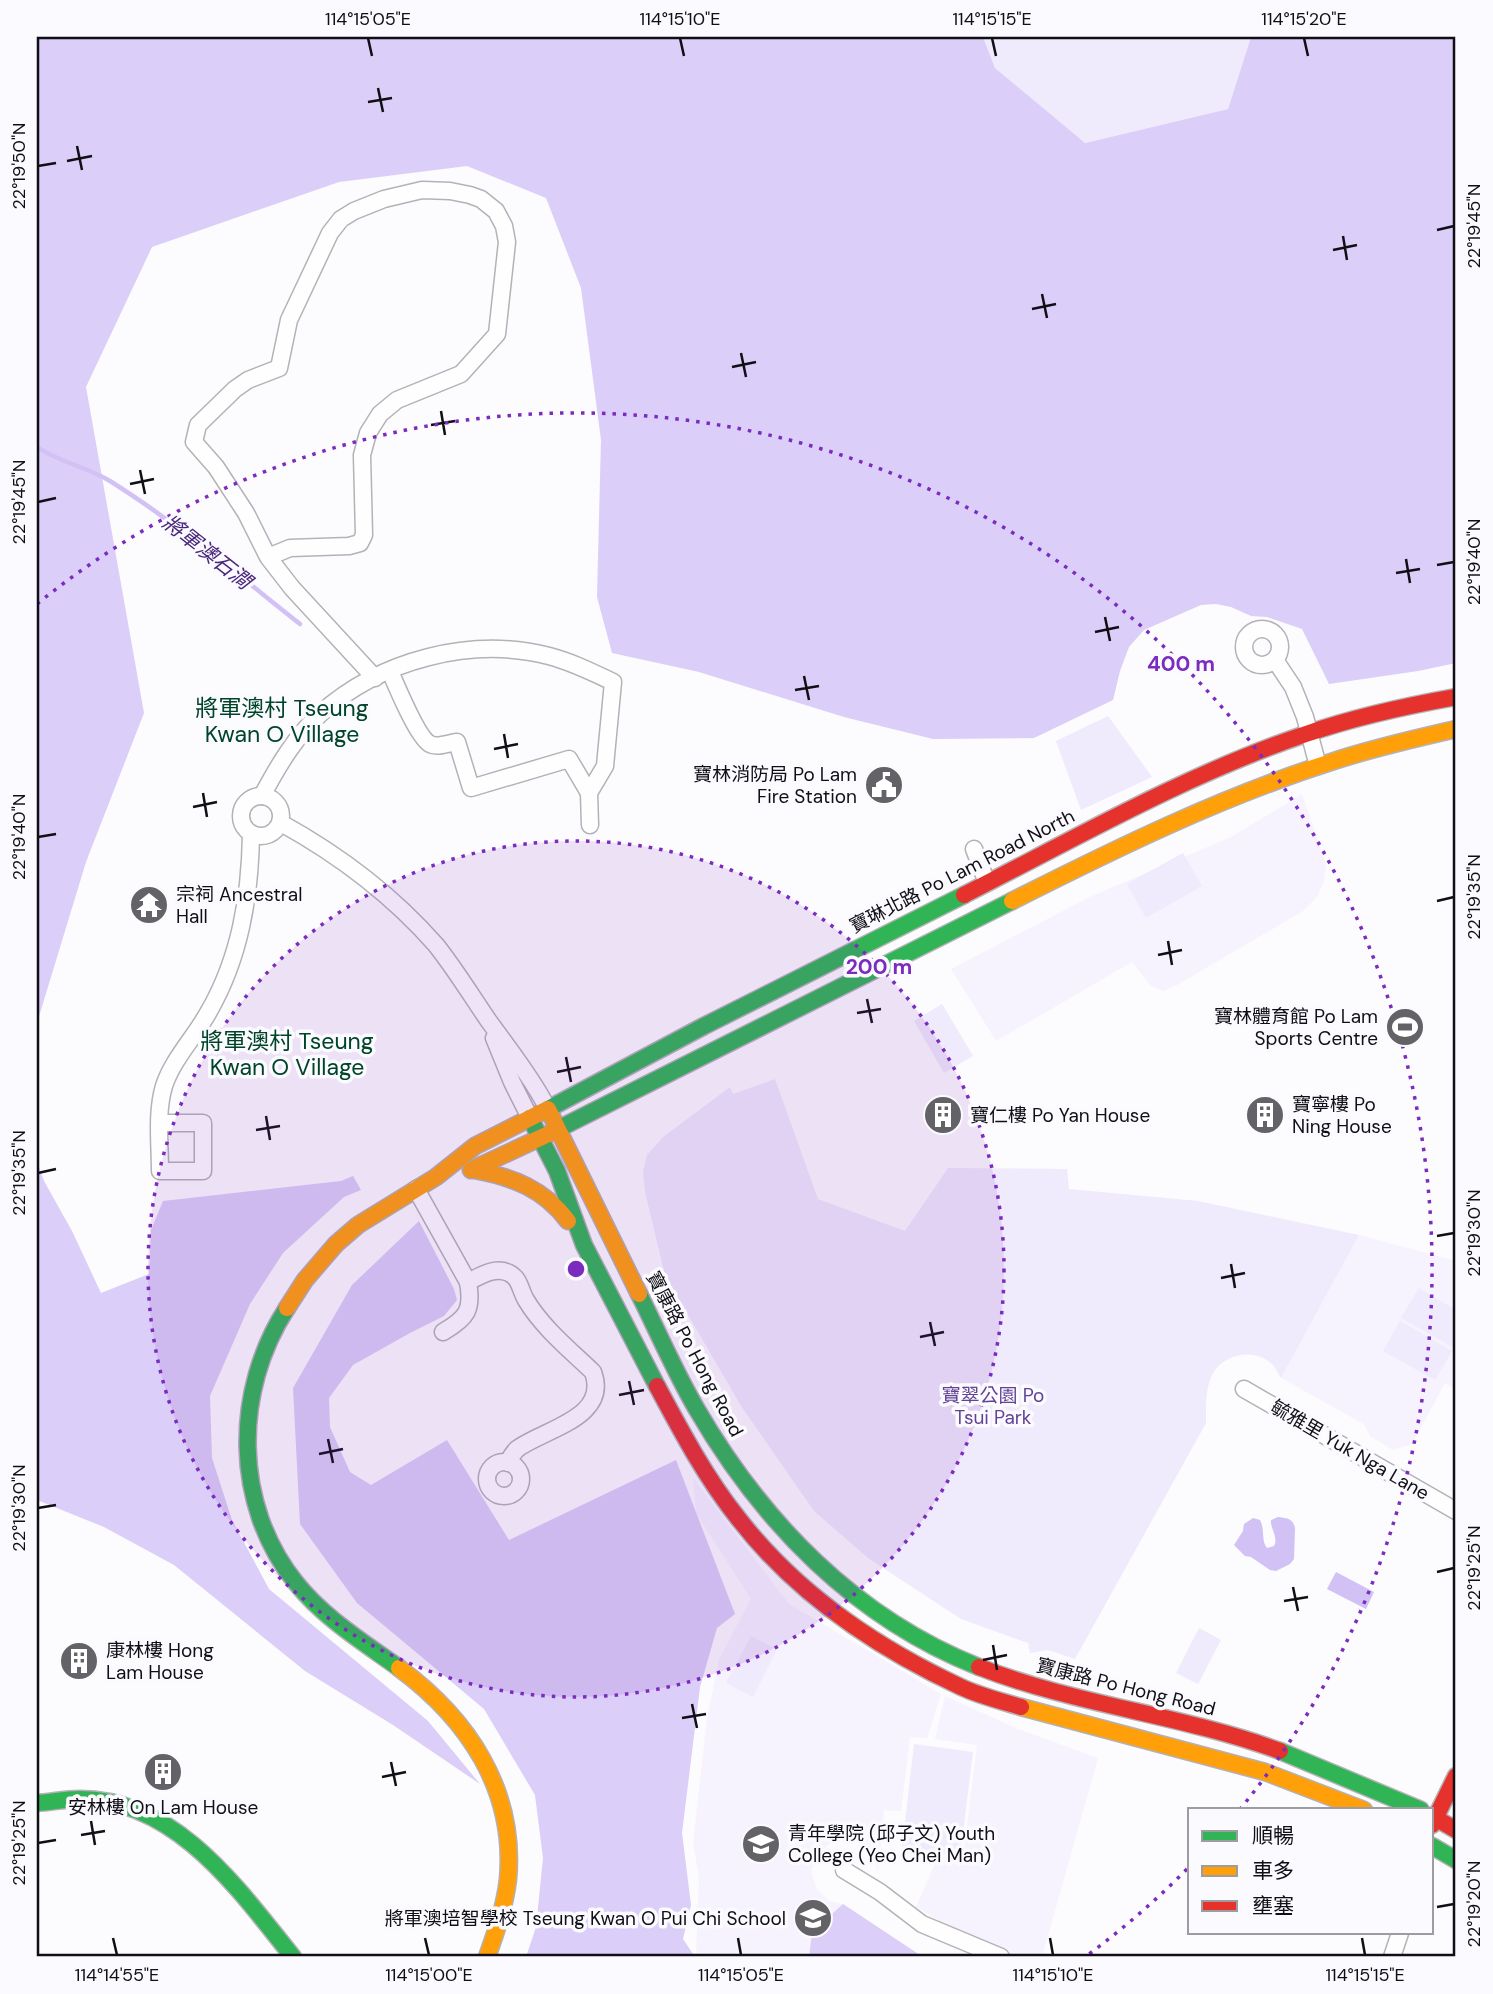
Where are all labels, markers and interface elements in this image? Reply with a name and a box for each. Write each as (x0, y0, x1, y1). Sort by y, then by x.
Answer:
text: 114°15'05"E (325, 7, 411, 31)
text: 114°15'10"E (640, 7, 720, 31)
text: 114°15'15"E (952, 7, 1032, 31)
text: 114°15'20"E (1261, 7, 1347, 31)
text: 22°19'50"N (7, 122, 31, 210)
text: 22°19'45"N (1462, 183, 1486, 269)
text: 22°19'45"N (7, 459, 31, 545)
water label: 將軍澳石澗 (157, 509, 259, 597)
text: 22°19'40"N (1462, 519, 1486, 605)
text: 400 m (1147, 650, 1215, 678)
district label: 將軍澳村 Tseung Kwan O Village (195, 693, 369, 749)
place label: 寶林消防局 Po Lam Fire Station (693, 762, 857, 809)
public building icon: 寶林消防局 Po Lam Fire Station (863, 764, 905, 806)
text: 22°19'40"N (7, 794, 31, 880)
street label: 寶琳北路 Po Lam Road North (845, 803, 1079, 939)
text: 22°19'35"N (1462, 854, 1486, 940)
place label: 宗祠 Ancestral Hall (176, 882, 302, 929)
temple icon: 宗祠 Ancestral Hall (128, 884, 170, 926)
text: 200 m (846, 953, 912, 981)
place label: 寶林體育館 Po Lam Sports Centre (1214, 1004, 1378, 1051)
sports icon: 寶林體育館 Po Lam Sports Centre (1384, 1006, 1426, 1048)
district label: 將軍澳村 Tseung Kwan O Village (200, 1026, 374, 1082)
place label: 寶寧樓 Po Ning House (1292, 1092, 1392, 1139)
building icon: 寶仁樓 Po Yan House (922, 1094, 964, 1136)
building icon: 寶寧樓 Po Ning House (1244, 1094, 1286, 1136)
place label: 寶仁樓 Po Yan House (970, 1103, 1150, 1128)
text: 22°19'35"N (7, 1130, 31, 1216)
text: 22°19'30"N (1462, 1189, 1486, 1277)
centre of rings (564, 1257, 588, 1281)
street label: 寶康路 Po Hong Road (641, 1267, 749, 1441)
park label: 寶翠公園 Po Tsui Park (942, 1383, 1044, 1430)
street label: 毓雅里 Yuk Nga Lane (1266, 1394, 1434, 1506)
text: 22°19'30"N (7, 1464, 31, 1552)
text: 22°19'25"N (1462, 1525, 1486, 1611)
place label: 康林樓 Hong Lam House (106, 1638, 214, 1685)
building icon: 康林樓 Hong Lam House (58, 1640, 100, 1682)
street label: 寶康路 Po Hong Road (1034, 1653, 1218, 1721)
building icon: 安林樓 On Lam House (142, 1751, 184, 1793)
place label: 安林樓 On Lam House (68, 1795, 258, 1820)
text: 22°19'25"N (7, 1800, 31, 1886)
legend (1188, 1808, 1434, 1934)
place label: 青年學院 (邱子文) Youth College (Yeo Chei Man) (788, 1821, 995, 1868)
text: 順暢 (1252, 1822, 1294, 1850)
school or university icon: 青年學院 (邱子文) Youth College (Yeo Chei Man) (740, 1823, 782, 1865)
text: 車多 (1252, 1857, 1294, 1885)
text: 22°19'20"N (1462, 1861, 1486, 1947)
text: 壅塞 (1252, 1892, 1294, 1920)
school or university icon: 將軍澳培智學校 Tseung Kwan O Pui Chi School (792, 1897, 834, 1939)
place label: 將軍澳培智學校 Tseung Kwan O Pui Chi School (385, 1906, 786, 1931)
text: 114°14'55"E (75, 1963, 159, 1987)
text: 114°15'00"E (385, 1963, 473, 1987)
text: 114°15'05"E (698, 1963, 784, 1987)
text: 114°15'10"E (1013, 1963, 1093, 1987)
text: 114°15'15"E (1325, 1963, 1405, 1987)

